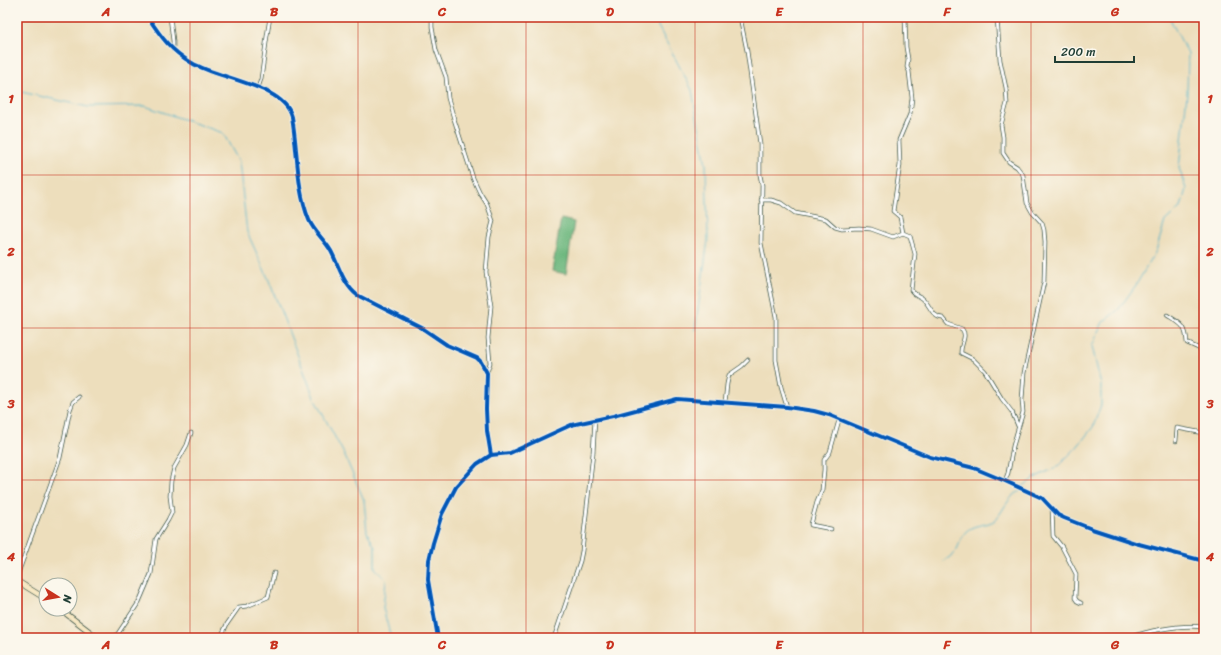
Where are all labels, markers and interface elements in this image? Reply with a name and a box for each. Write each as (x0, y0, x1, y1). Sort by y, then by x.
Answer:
text: A (101, 0, 110, 23)
text: B (270, 0, 279, 23)
text: C (437, 0, 447, 23)
text: D (606, 0, 614, 23)
text: E (775, 0, 784, 23)
text: F (942, 0, 951, 23)
text: G (1110, 0, 1120, 23)
scale bar (1055, 38, 1134, 64)
text: 200 m (1061, 41, 1095, 63)
text: 1 (8, 87, 14, 110)
text: 1 (1207, 87, 1213, 110)
text: 2 (6, 240, 15, 263)
text: 2 (1205, 240, 1214, 263)
text: 3 (6, 392, 15, 415)
text: 3 (1205, 392, 1214, 415)
text: 4 (6, 545, 16, 568)
text: 4 (1205, 545, 1215, 568)
north arrow (38, 577, 78, 617)
text: N (57, 592, 78, 605)
text: A (101, 633, 110, 655)
text: B (270, 633, 279, 655)
text: C (437, 633, 447, 655)
text: D (606, 633, 614, 655)
text: E (775, 633, 784, 655)
text: F (942, 633, 951, 655)
text: G (1110, 633, 1120, 655)

